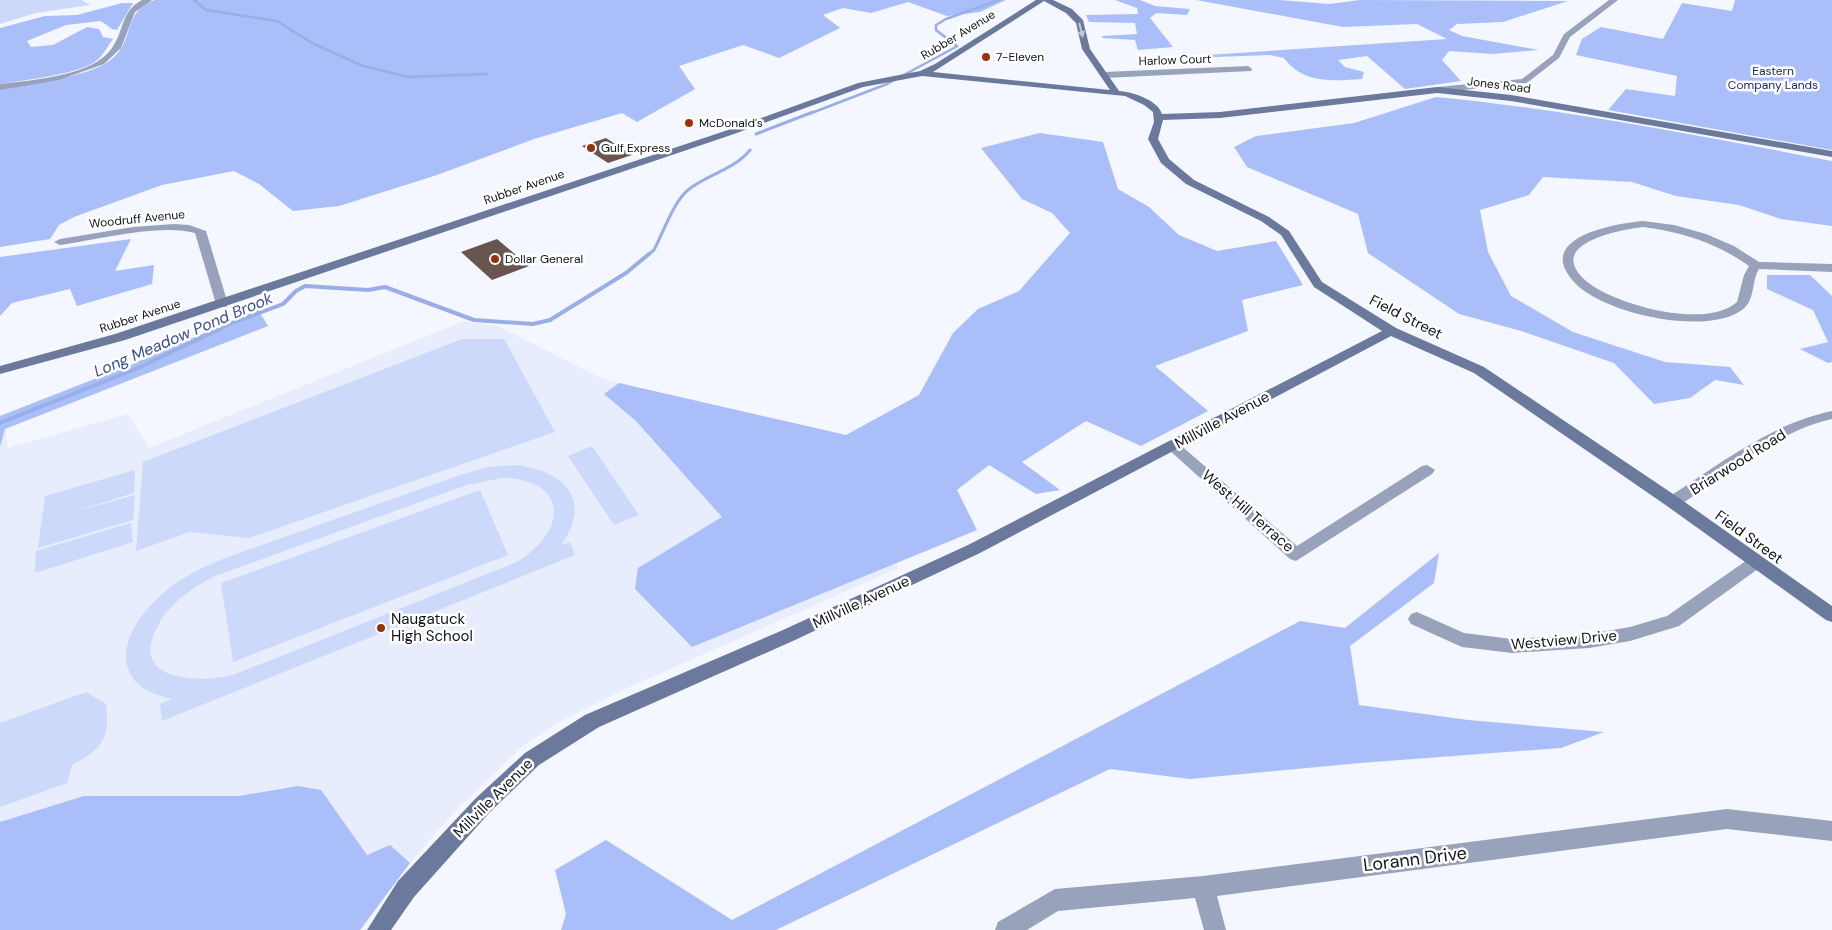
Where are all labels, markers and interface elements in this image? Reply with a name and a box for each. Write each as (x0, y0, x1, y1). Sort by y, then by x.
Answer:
street label: Rubber Avenue (918, 6, 998, 64)
one-way arrow (1077, 23, 1085, 38)
place label: 7-Eleven (996, 49, 1044, 65)
marker: 7-Eleven (980, 51, 992, 63)
street label: Harlow Court (1138, 51, 1212, 69)
park label: Eastern Company Lands (1728, 63, 1818, 93)
street label: Jones Road (1466, 73, 1532, 97)
place label: McDonald's (699, 115, 763, 131)
marker: McDonald's (683, 117, 695, 129)
place label: Gulf Express (601, 140, 670, 156)
marker: Gulf Express (585, 142, 597, 154)
street label: Rubber Avenue (482, 166, 567, 208)
street label: Woodruff Avenue (88, 206, 186, 232)
place label: Dollar General (505, 251, 583, 267)
marker: Dollar General (489, 253, 501, 265)
water label: Long Meadow Pond Brook (91, 287, 277, 382)
street label: Field Street (1366, 290, 1446, 344)
street label: Rubber Avenue (97, 295, 183, 337)
street label: Millville Avenue (1171, 387, 1273, 453)
street label: Briarwood Road (1686, 425, 1790, 499)
street label: West Hill Terrace (1198, 465, 1298, 557)
street label: Field Street (1711, 506, 1787, 568)
street label: Millville Avenue (809, 571, 913, 633)
place label: Naugatuck High School (391, 609, 473, 646)
marker: Naugatuck High School (375, 622, 387, 634)
street label: Westview Drive (1510, 625, 1618, 655)
street label: Millville Avenue (449, 754, 537, 842)
street label: Lorann Drive (1362, 841, 1468, 877)

